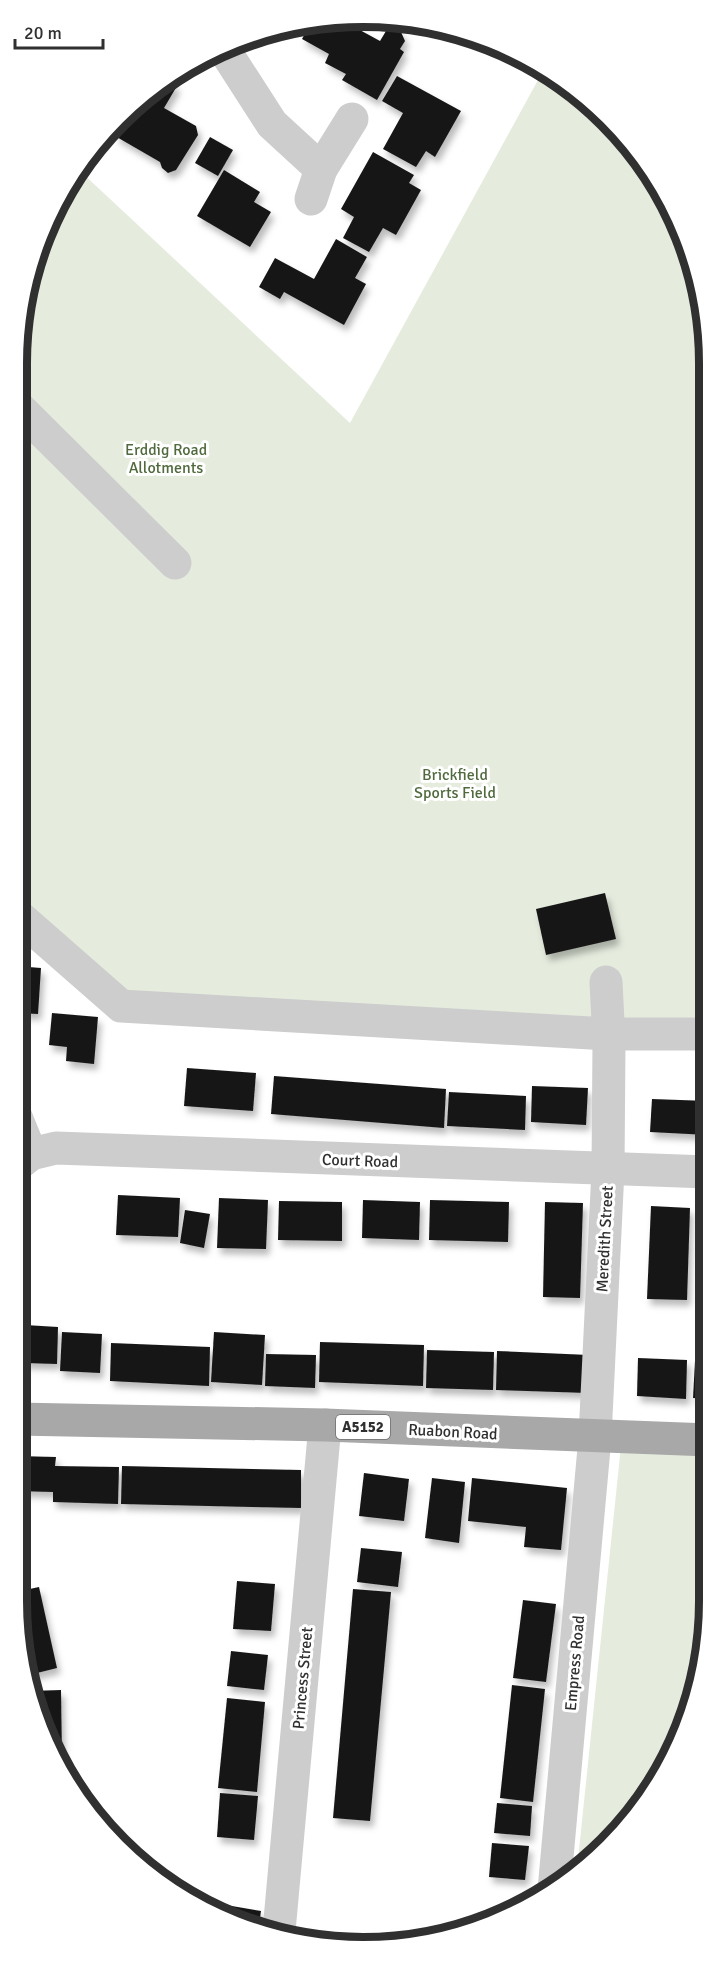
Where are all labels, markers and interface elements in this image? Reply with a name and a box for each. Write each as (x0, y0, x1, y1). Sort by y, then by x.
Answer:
scale bar (15, 12, 104, 50)
text: 20 m (24, 22, 62, 44)
park label: Erddig Road Allotments (125, 440, 207, 478)
park label: Brickfield Sports Field (414, 765, 496, 803)
street label: Court Road (322, 1150, 398, 1172)
street label: Meredith Street (592, 1185, 618, 1293)
road number: A5152 (336, 1415, 390, 1439)
street label: Ruabon Road (408, 1420, 498, 1444)
street label: Empress Road (561, 1615, 589, 1712)
street label: Princess Street (289, 1626, 317, 1730)

